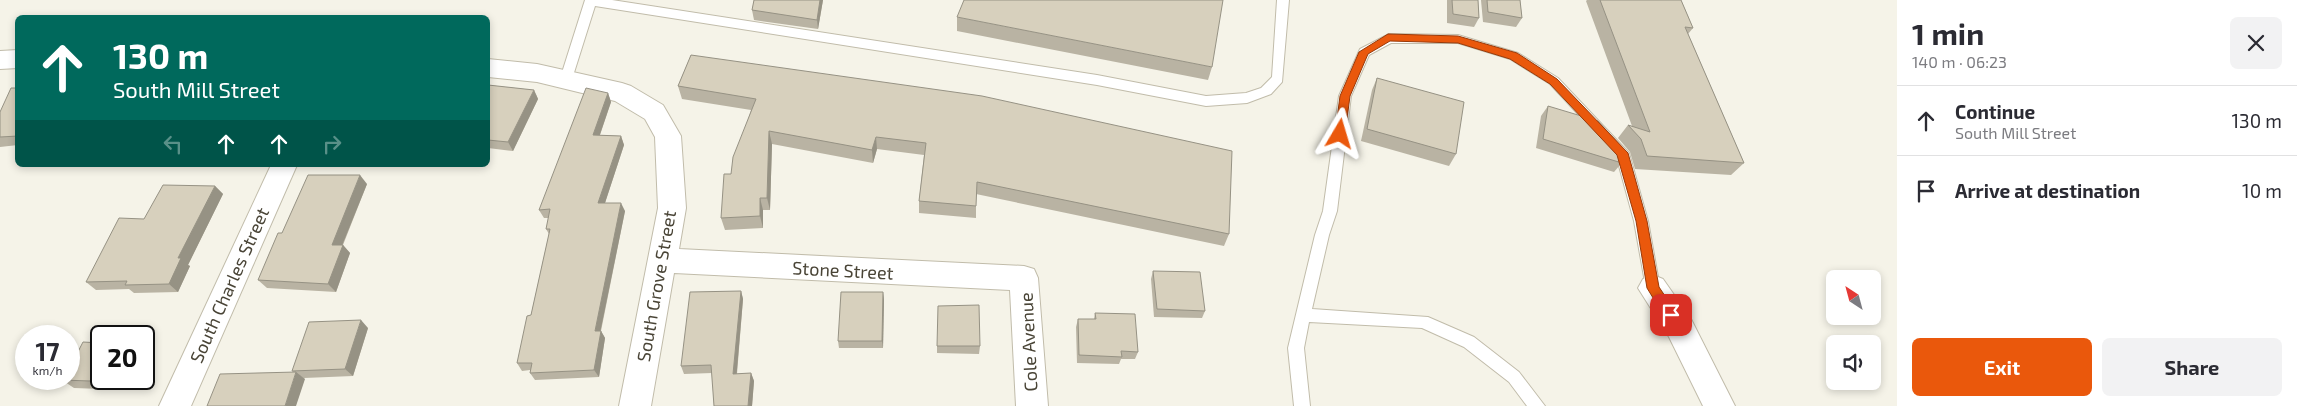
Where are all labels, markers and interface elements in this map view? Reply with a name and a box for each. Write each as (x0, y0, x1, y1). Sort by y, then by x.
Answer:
text: 1 min (1912, 15, 1984, 51)
button: close (2230, 17, 2282, 69)
text: 130 m (113, 34, 208, 76)
icon: ahead (30, 35, 95, 100)
text: 140 m · 06:23 (1912, 52, 2007, 71)
text: South Mill Street (113, 76, 280, 102)
text: Continue (1955, 100, 2035, 123)
position arrow (1313, 107, 1365, 159)
icon: ahead (1912, 107, 1940, 135)
text: 130 m (2232, 109, 2282, 132)
text: South Mill Street (1955, 123, 2076, 142)
icon: left (159, 130, 187, 158)
icon: ahead (212, 130, 240, 158)
icon: ahead (265, 130, 293, 158)
icon: right (318, 130, 346, 158)
icon: arrive (1912, 177, 1940, 205)
text: Arrive at destination (1955, 179, 2140, 202)
text: 10 m (2242, 179, 2282, 202)
street label: South Charles Street (185, 204, 273, 366)
street label: South Grove Street (632, 208, 680, 363)
street label: Stone Street (792, 256, 894, 284)
north arrow (1826, 270, 1881, 325)
map controls (1826, 270, 1881, 390)
street label: Cole Avenue (1014, 292, 1042, 392)
pin (1650, 294, 1692, 336)
icon: arrive (1657, 301, 1685, 329)
speed limit sign: 20 (90, 325, 155, 390)
button: sound (1826, 335, 1881, 390)
text: 17 (35, 336, 60, 366)
button: Exit (1912, 338, 2092, 396)
button: Share (2102, 338, 2282, 396)
text: km/h (33, 363, 62, 377)

